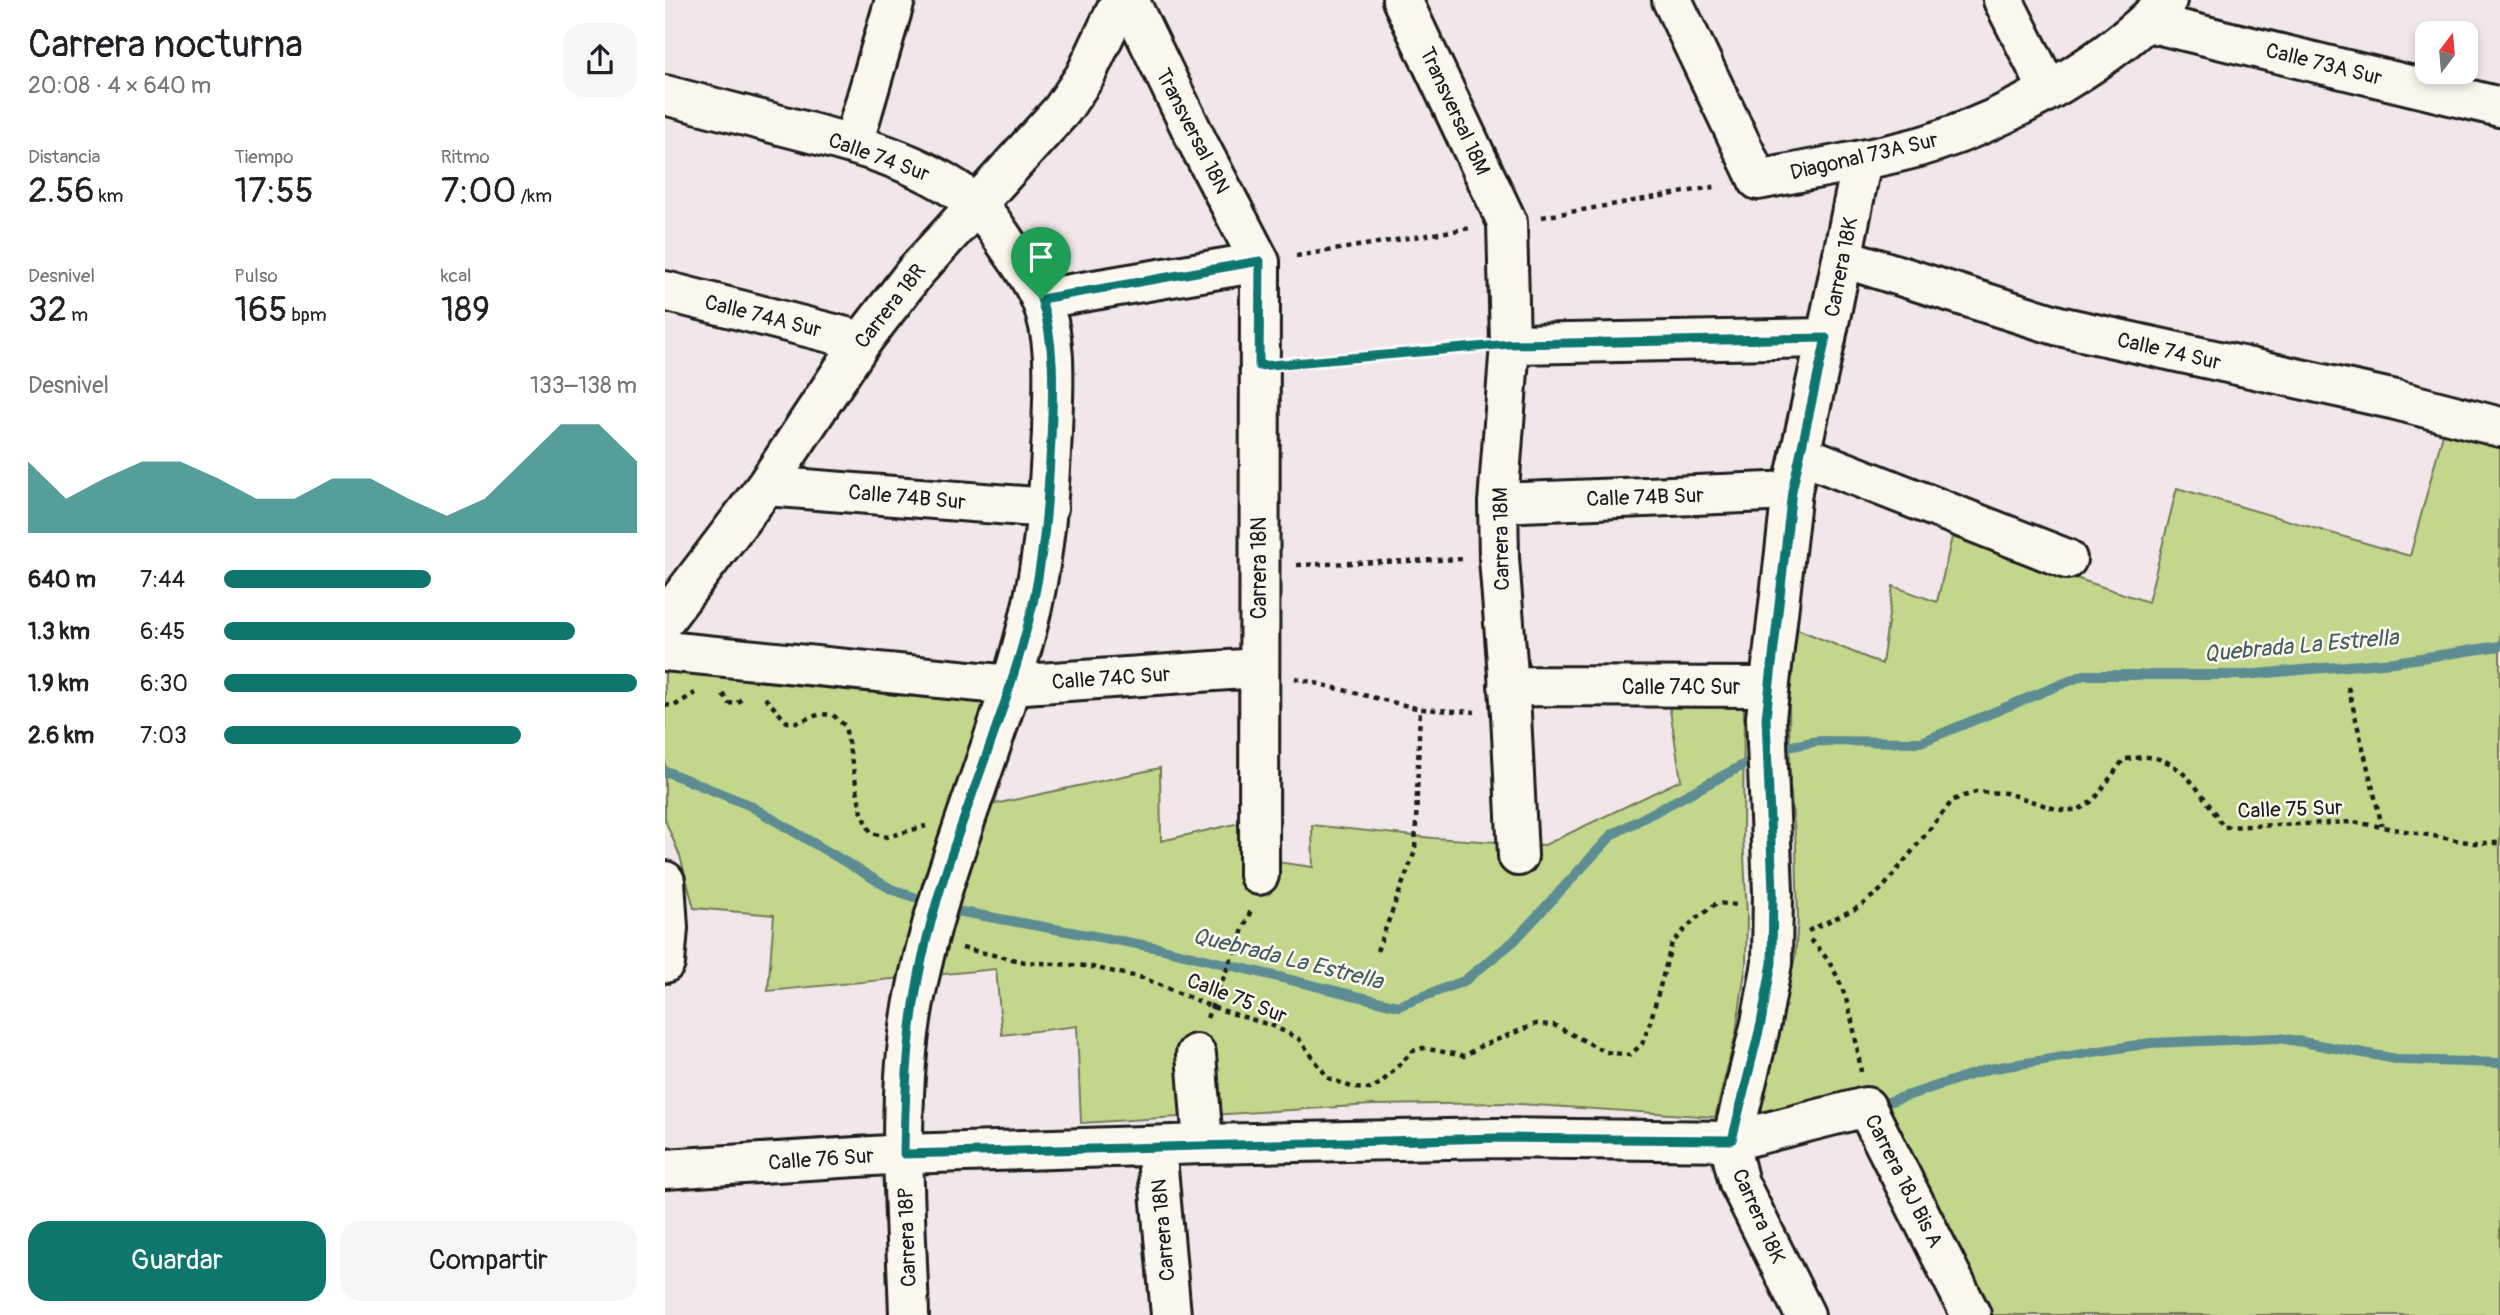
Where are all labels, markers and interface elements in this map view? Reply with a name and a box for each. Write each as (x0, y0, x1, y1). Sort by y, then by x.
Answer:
text: Carrera nocturna (28, 21, 303, 69)
north arrow (2415, 21, 2478, 84)
map controls (2415, 21, 2478, 84)
button: share (563, 23, 637, 97)
street label: Calle 73A Sur (2263, 37, 2385, 92)
street label: Transversal 18M (1413, 43, 1496, 180)
street label: Transversal 18N (1149, 64, 1236, 199)
text: 20:08 · 4 × 640 m (28, 71, 211, 100)
street label: Diagonal 73A Sur (1788, 126, 1941, 187)
street label: Calle 74 Sur (825, 127, 934, 188)
text: Distancia (28, 145, 100, 169)
text: Tiempo (234, 145, 293, 169)
text: Ritmo (441, 145, 490, 169)
text: 2.56 (28, 169, 95, 213)
text: 17:55 (234, 169, 314, 213)
text: 7:00 (441, 169, 516, 213)
text: km (95, 184, 124, 208)
text: /km (516, 184, 552, 208)
street label: Carrera 18K (1819, 215, 1864, 319)
pin (1011, 227, 1071, 299)
icon: arrive (1022, 238, 1060, 276)
street label: Carrera 18R (849, 258, 932, 354)
text: Desnivel (28, 264, 95, 288)
text: Pulso (234, 264, 278, 288)
text: kcal (441, 264, 472, 288)
text: 32 (28, 288, 67, 332)
text: 165 (234, 288, 287, 332)
text: 189 (441, 288, 490, 332)
street label: Calle 74A Sur (702, 289, 825, 344)
text: m (67, 303, 88, 327)
text: bpm (287, 303, 327, 327)
street label: Calle 74 Sur (2114, 326, 2224, 377)
text: Desnivel (28, 371, 109, 400)
text: 133–138 m (530, 371, 637, 400)
street label: Calle 74B Sur (847, 479, 967, 516)
street label: Calle 74B Sur (1586, 482, 1705, 513)
street label: Carrera 18M (1487, 487, 1516, 591)
street label: Carrera 18N (1246, 517, 1273, 619)
text: 640 m (28, 565, 96, 594)
text: 7:44 (140, 565, 185, 594)
text: 1.3 km (28, 617, 90, 646)
text: 6:45 (140, 617, 185, 646)
water label: Quebrada La Estrella (2203, 622, 2401, 668)
street label: Calle 74C Sur (1051, 661, 1172, 696)
text: 1.9 km (28, 669, 89, 698)
text: 6:30 (140, 669, 188, 698)
street label: Calle 74C Sur (1622, 674, 1741, 701)
text: 2.6 km (28, 721, 94, 750)
text: 7:03 (140, 721, 187, 750)
street label: Calle 75 Sur (2237, 794, 2343, 825)
water label: Quebrada La Estrella (1190, 921, 1387, 996)
street label: Calle 75 Sur (1183, 967, 1291, 1030)
street label: Carrera 18J Bis A (1858, 1110, 1949, 1252)
street label: Calle 76 Sur (767, 1142, 875, 1177)
street label: Carrera 18K (1726, 1165, 1792, 1268)
street label: Carrera 18N (1146, 1178, 1181, 1282)
street label: Carrera 18P (892, 1187, 923, 1287)
button: Guardar (28, 1221, 326, 1301)
button: Compartir (340, 1221, 637, 1301)

